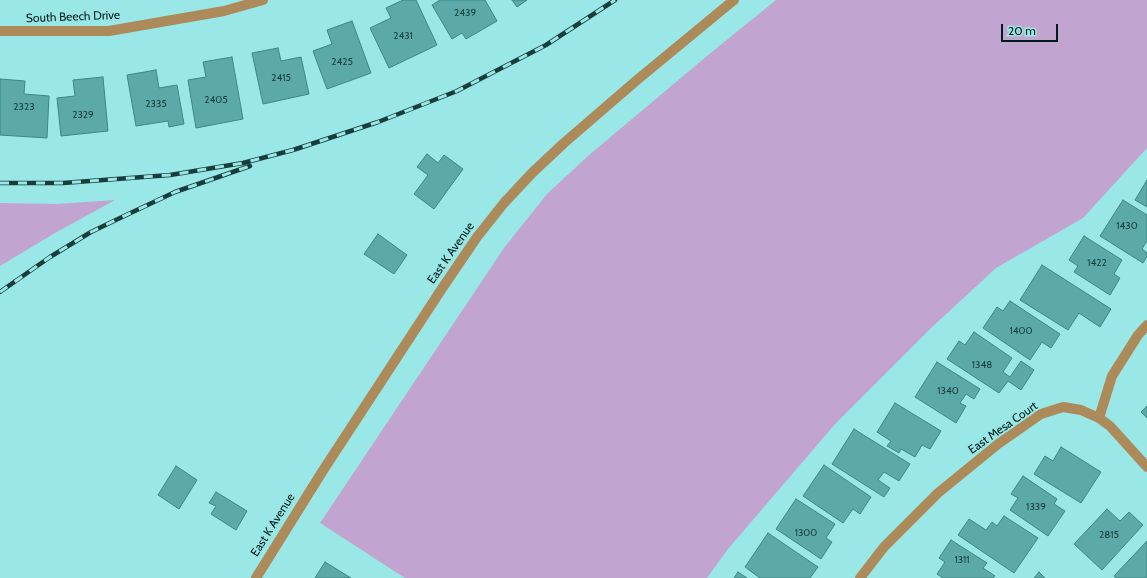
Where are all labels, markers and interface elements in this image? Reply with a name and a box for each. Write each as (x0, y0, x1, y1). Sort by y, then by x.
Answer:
house number: 2439 (454, 7, 476, 19)
street label: South Beech Drive (26, 8, 120, 26)
scale bar (1003, 16, 1060, 42)
text: 20 m (1008, 23, 1036, 38)
house number: 2431 (393, 30, 413, 42)
house number: 2425 (331, 56, 353, 68)
house number: 2415 (271, 72, 291, 84)
house number: 2405 (204, 94, 228, 106)
house number: 2335 (145, 98, 167, 110)
house number: 2323 (13, 101, 35, 113)
house number: 2329 (72, 109, 94, 121)
street label: East K Avenue (425, 220, 477, 286)
house number: 1430 (1116, 220, 1138, 232)
house number: 1422 (1087, 257, 1107, 269)
house number: 1400 (1010, 325, 1032, 337)
house number: 1348 (972, 359, 992, 371)
house number: 1340 (937, 385, 959, 397)
street label: East Mesa Court (966, 399, 1040, 457)
street label: East K Avenue (248, 491, 298, 559)
house number: 1339 (1026, 501, 1046, 513)
house number: 1300 (795, 527, 817, 539)
house number: 2815 (1099, 529, 1119, 541)
house number: 1311 (954, 554, 970, 566)

